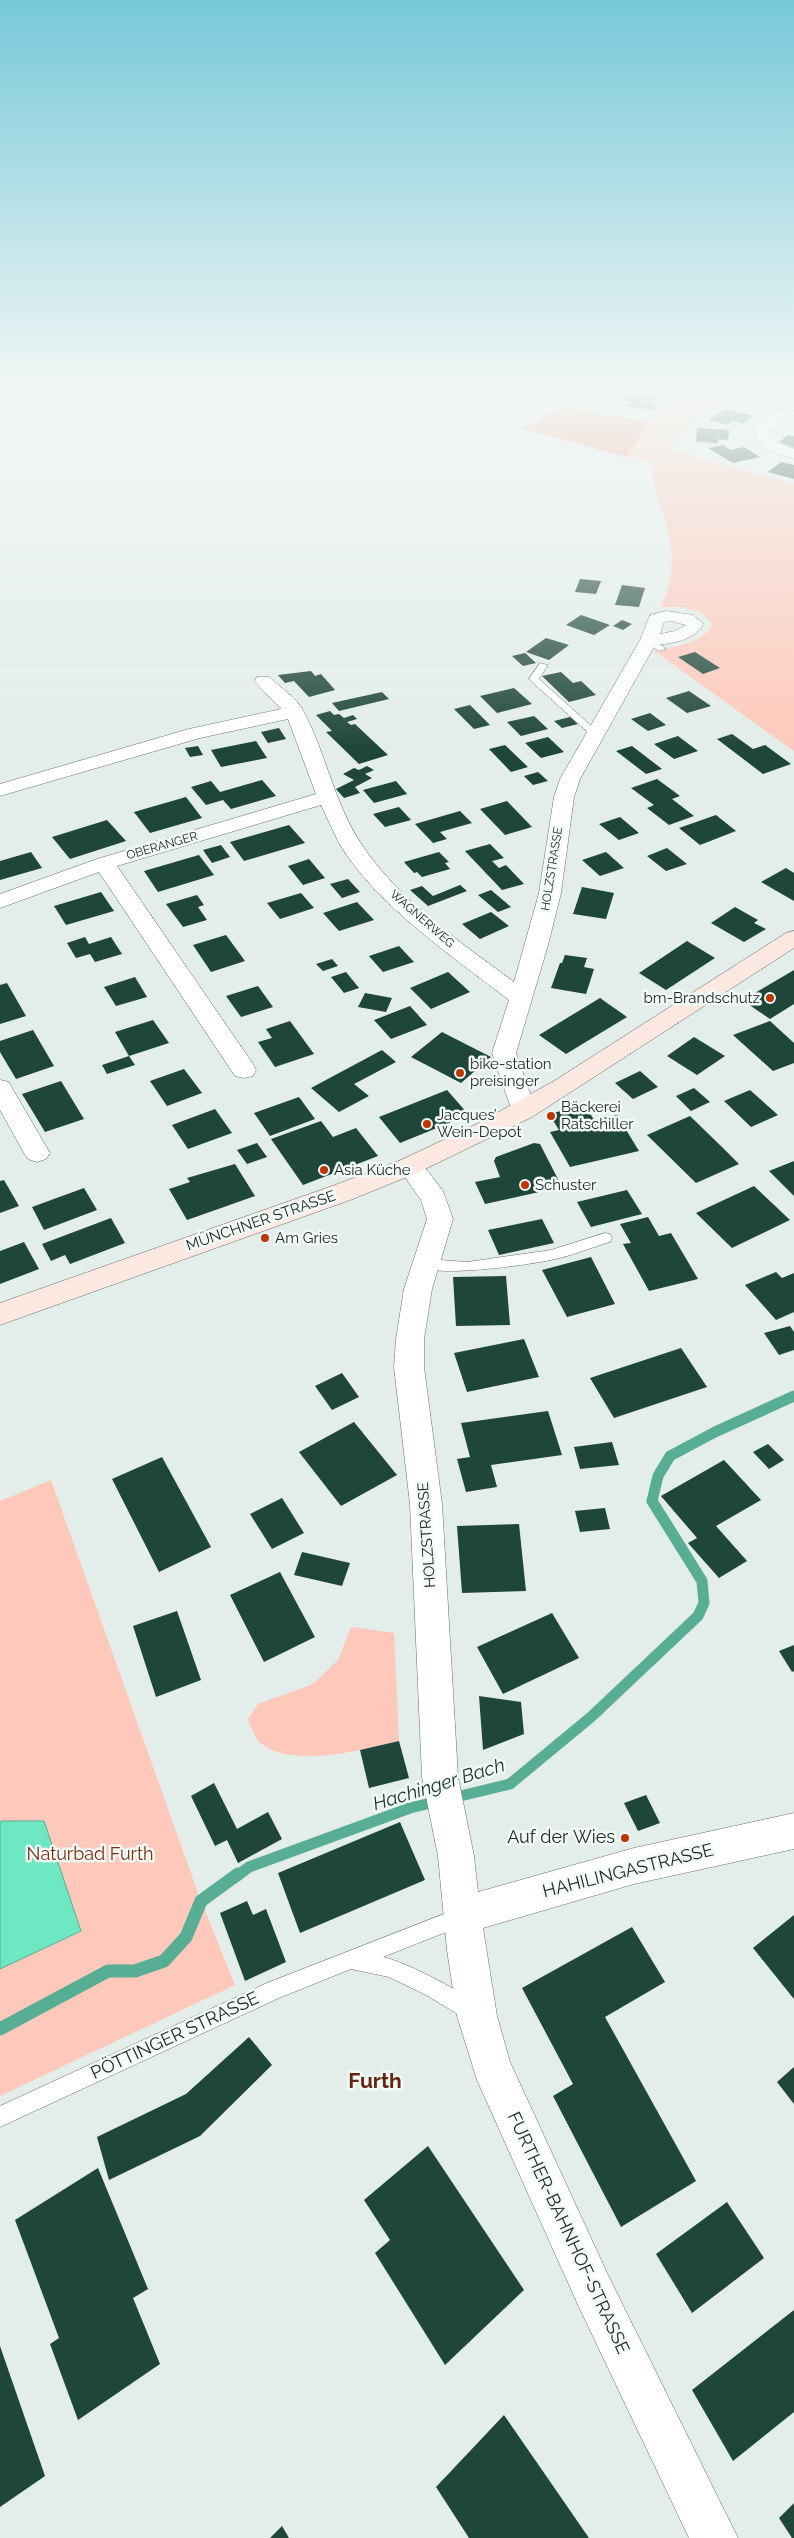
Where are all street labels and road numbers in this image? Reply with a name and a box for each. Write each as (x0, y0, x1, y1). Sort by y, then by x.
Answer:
street label: HOLZSTRASSE (538, 826, 566, 912)
street label: OBERANGER (125, 829, 199, 863)
street label: WAGNERWEG (387, 887, 457, 951)
street label: MÜNCHNER STRASSE (184, 1187, 338, 1255)
street label: HOLZSTRASSE (414, 1482, 440, 1588)
street label: HAHILINGASTRASSE (540, 1839, 716, 1903)
street label: PÖTTINGER STRASSE (87, 1988, 263, 2084)
street label: FURTHER-BAHNHOF-STRASSE (502, 2109, 634, 2357)

